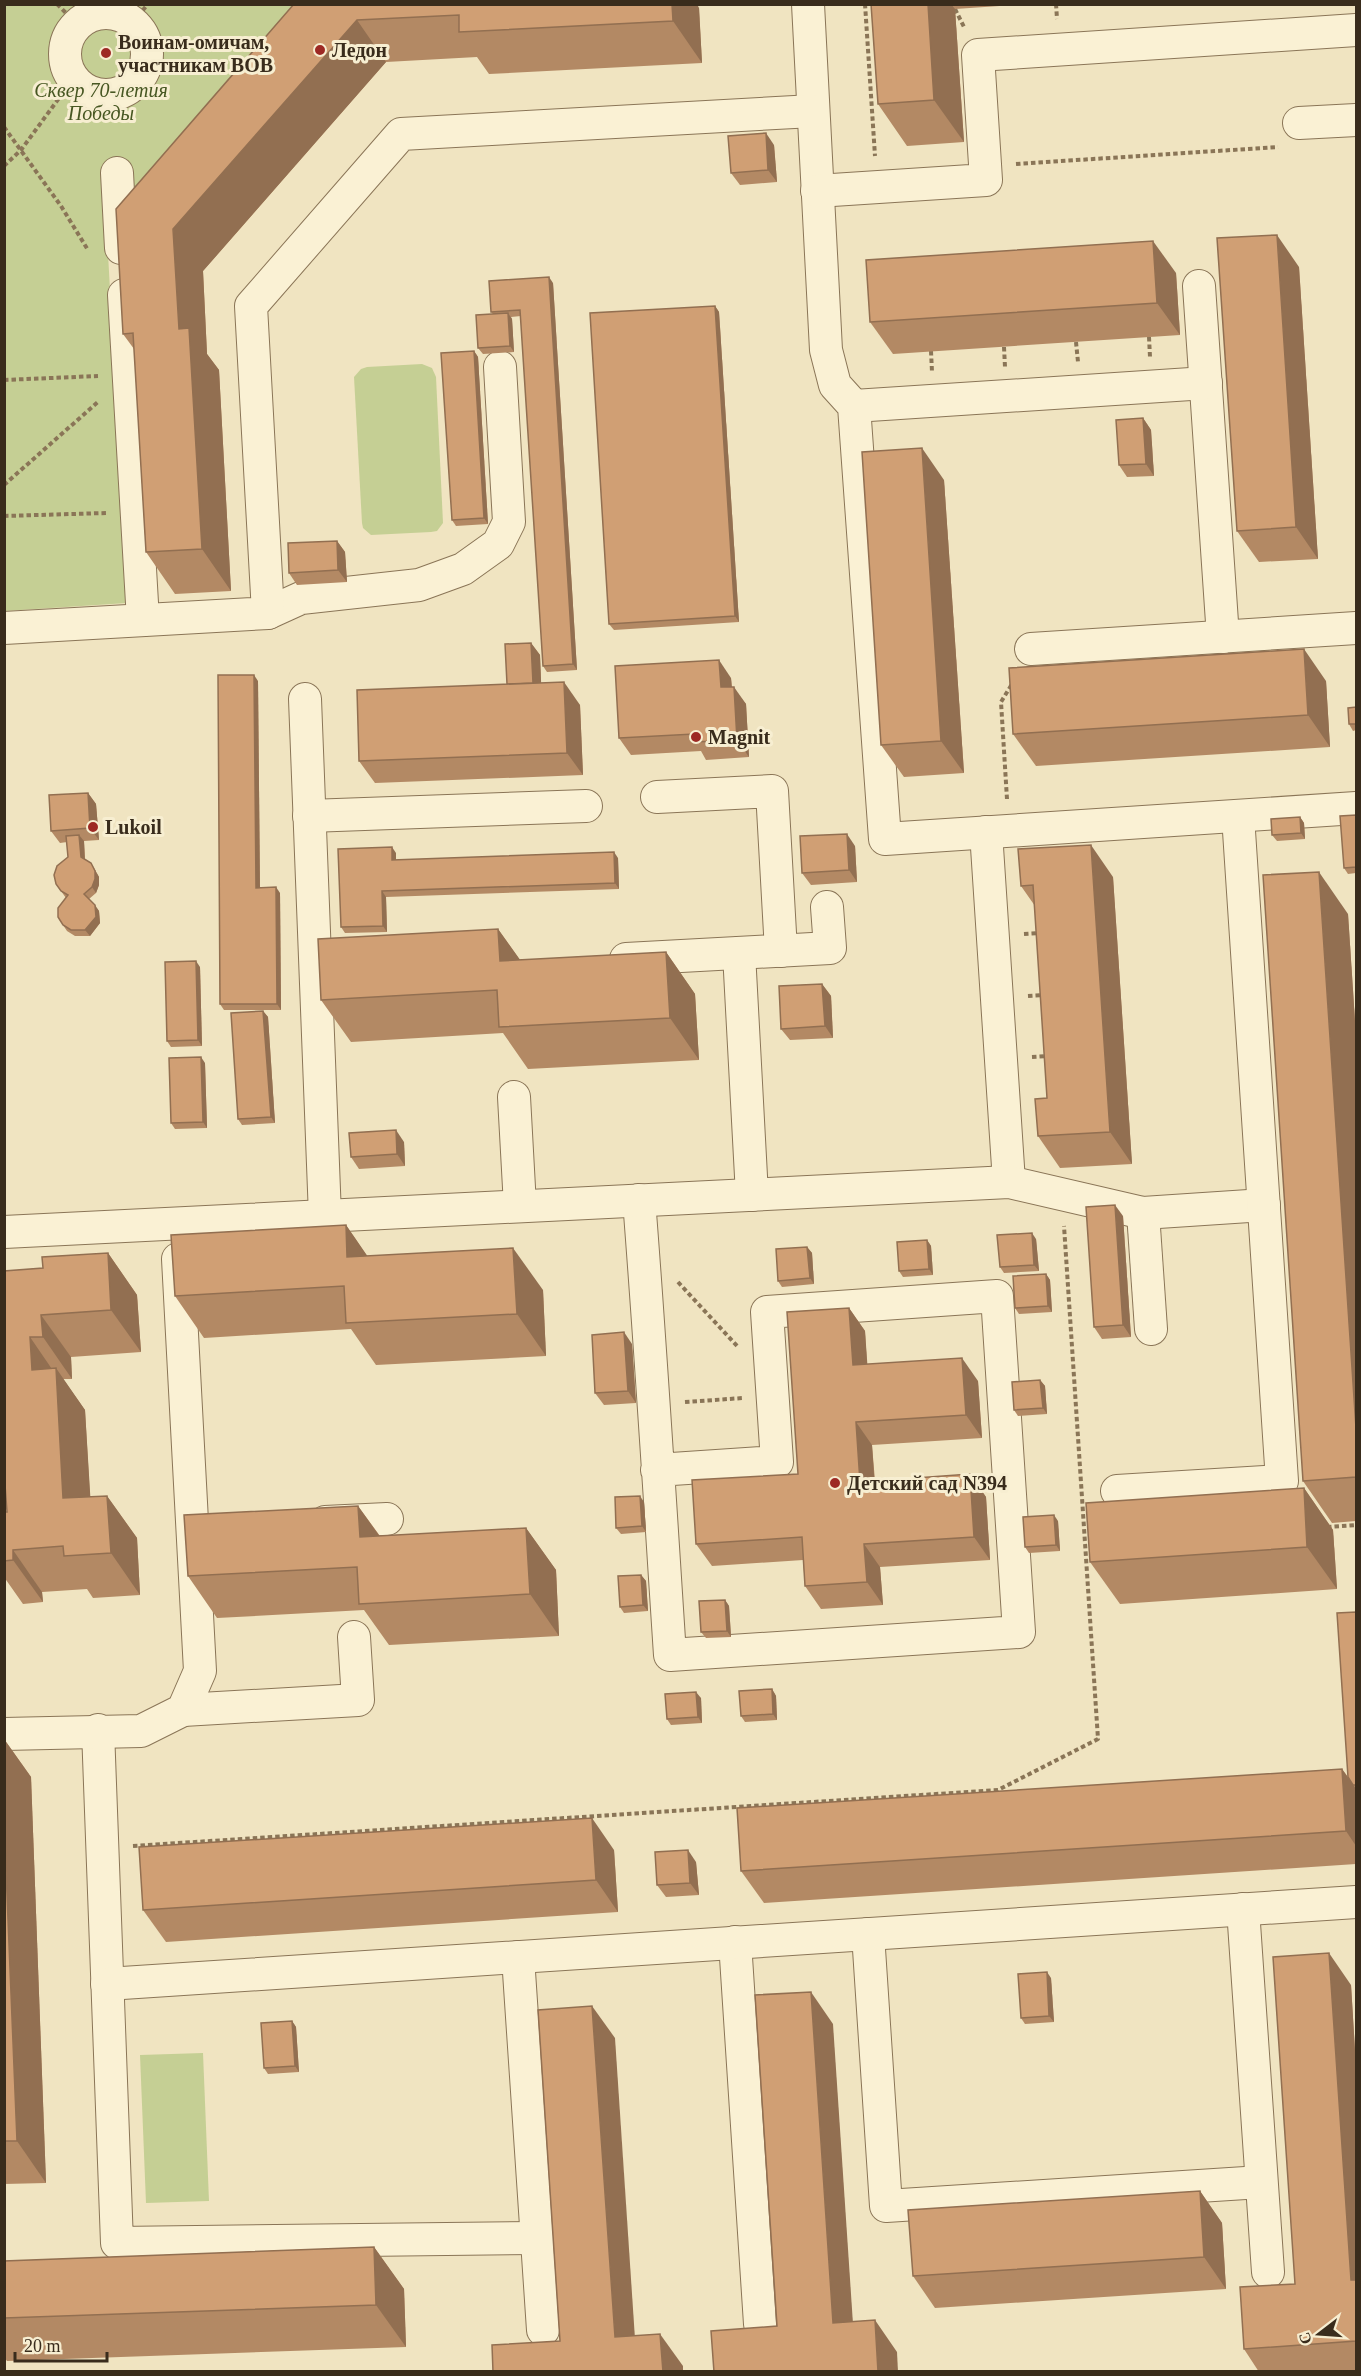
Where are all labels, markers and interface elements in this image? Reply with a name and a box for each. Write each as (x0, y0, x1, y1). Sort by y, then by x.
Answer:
place label: Воинам-омичам, участникам ВОВ (118, 31, 273, 77)
place label: Ледон (332, 39, 387, 61)
marker: Ледон (313, 43, 327, 57)
marker: Воинам-омичам, участникам ВОВ (99, 46, 113, 60)
park label: Сквер 70-летия Победы (34, 79, 168, 124)
place label: Magnit (708, 726, 771, 749)
marker: Magnit (689, 730, 703, 744)
place label: Lukoil (105, 816, 162, 838)
marker: Lukoil (86, 820, 100, 834)
place label: Детский сад N394 (847, 1472, 1007, 1495)
marker: Детский сад N394 (828, 1476, 842, 1490)
north arrow (1289, 2304, 1349, 2364)
scale bar (15, 2325, 106, 2363)
text: С (1295, 2330, 1315, 2346)
text: 20 m (24, 2336, 61, 2356)

